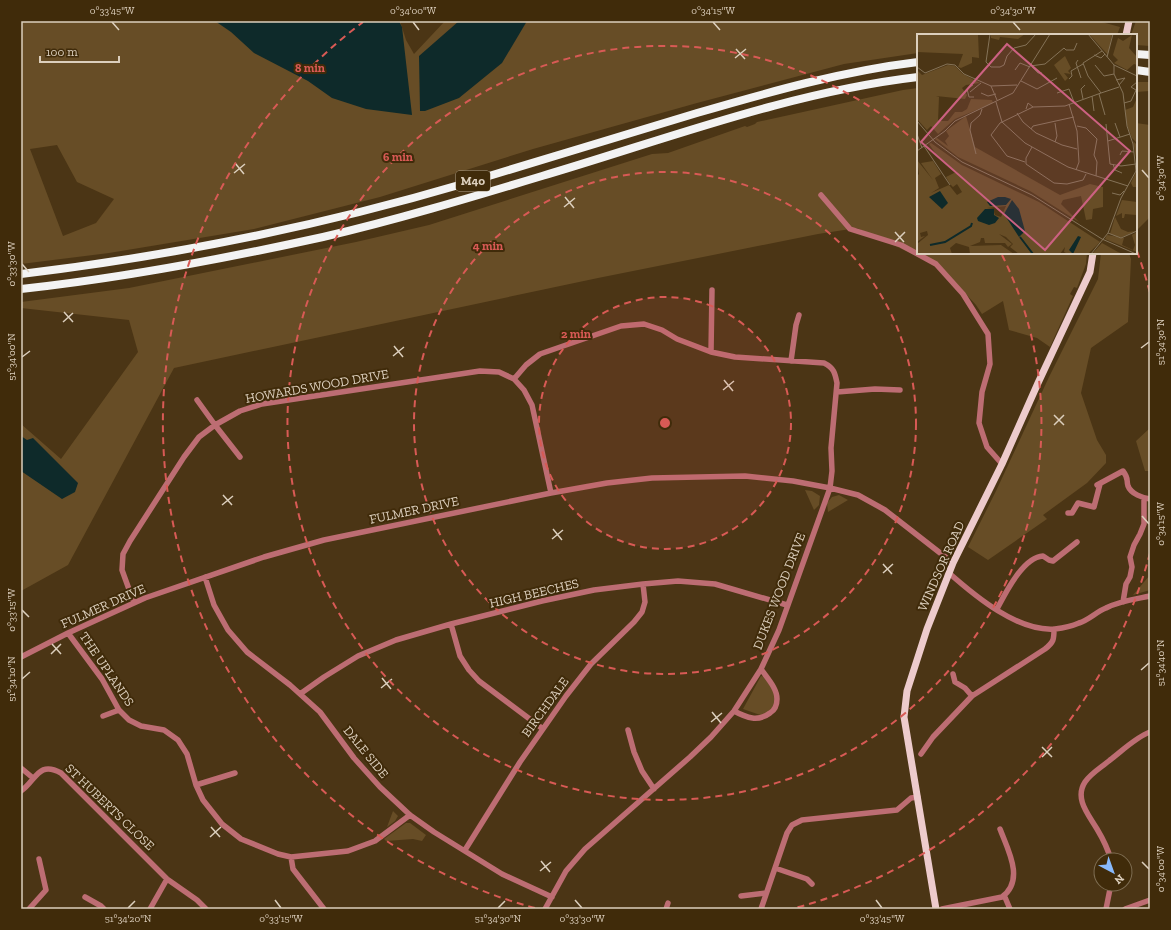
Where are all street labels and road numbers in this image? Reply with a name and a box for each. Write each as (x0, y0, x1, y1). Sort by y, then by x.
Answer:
road number: M40 (456, 171, 490, 191)
street label: HOWARDS WOOD DRIVE (244, 366, 390, 406)
street label: FULMER DRIVE (368, 493, 460, 527)
street label: WINDSOR ROAD (914, 519, 968, 613)
street label: DUKES WOOD DRIVE (750, 530, 808, 652)
street label: HIGH BEECHES (488, 575, 580, 611)
street label: FULMER DRIVE (58, 580, 148, 631)
street label: THE UPLANDS (77, 629, 137, 709)
street label: BIRCHDALE (518, 674, 572, 740)
street label: DALE SIDE (340, 723, 392, 781)
street label: ST HUBERTS CLOSE (62, 761, 158, 854)

